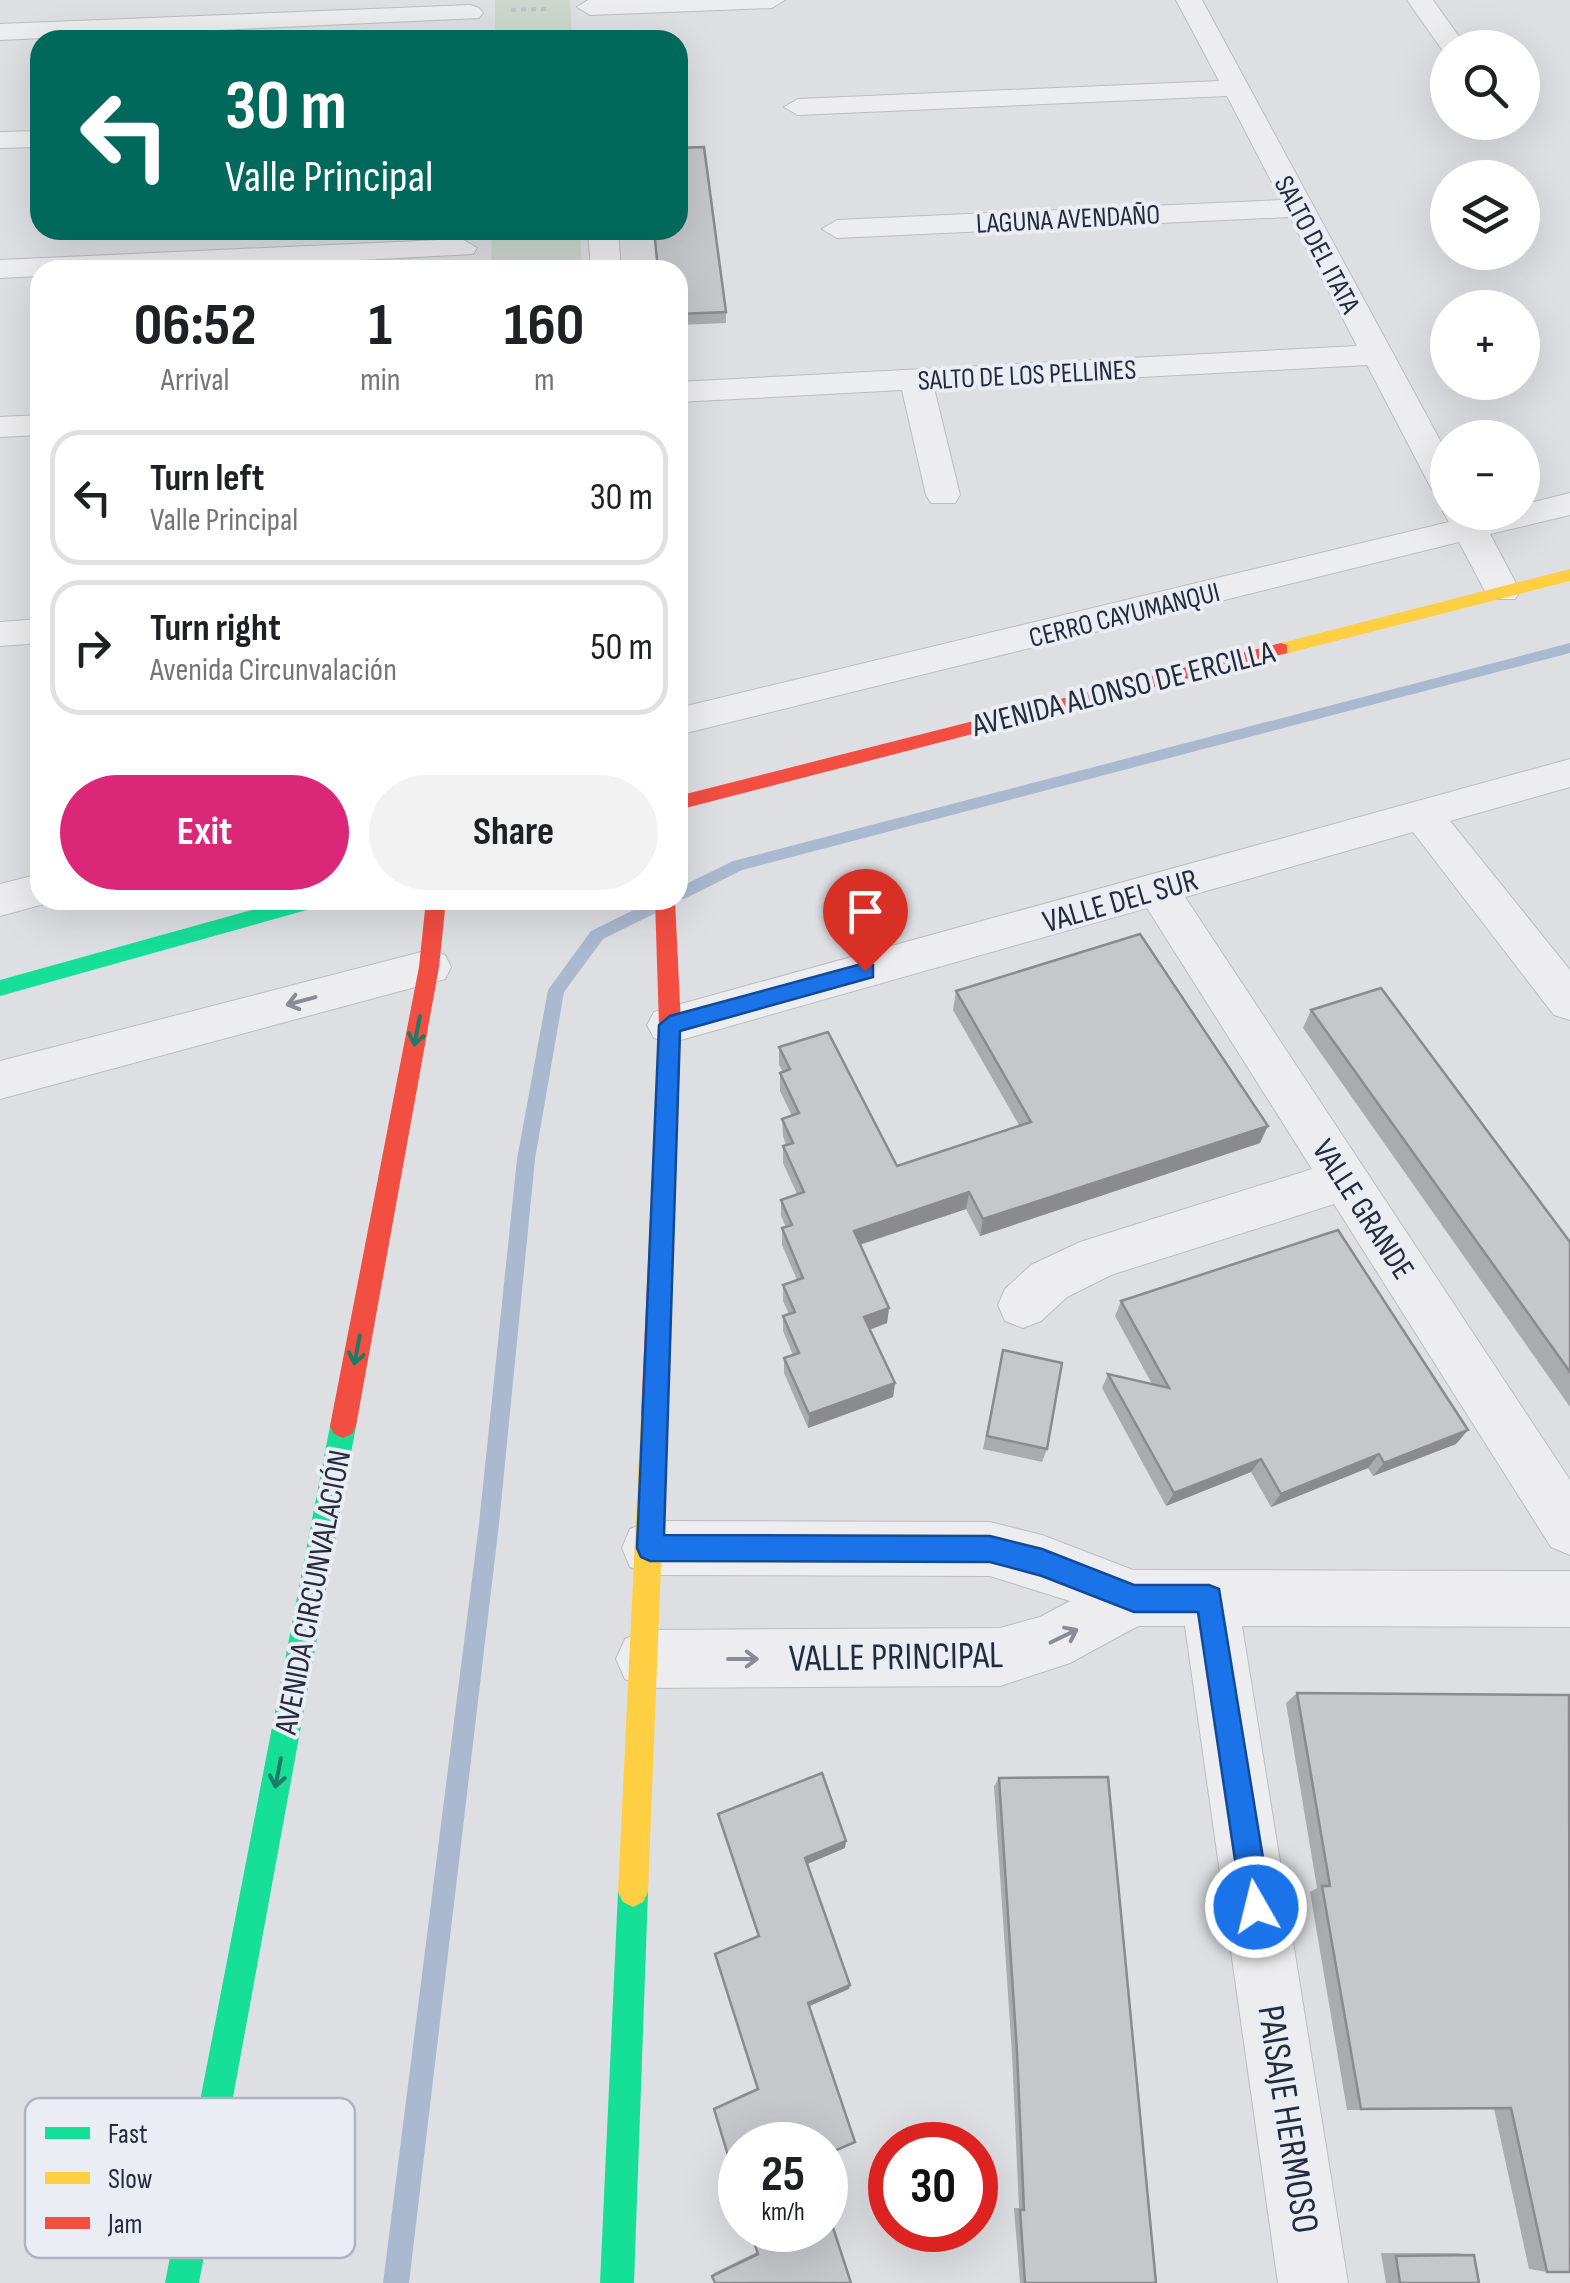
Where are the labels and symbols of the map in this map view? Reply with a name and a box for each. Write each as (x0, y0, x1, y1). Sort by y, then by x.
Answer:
street label: SALTO DEL ITATA (1267, 170, 1367, 320)
street label: LAGUNA AVENDAÑO (975, 198, 1161, 241)
street label: SALTO DE LOS PELLINES (917, 353, 1137, 398)
street label: CERRO CAYUMANQUI (1026, 576, 1223, 655)
street label: AVENIDA ALONSO DE ERCILLA (967, 633, 1279, 746)
street label: VALLE DEL SUR (1038, 861, 1202, 942)
pin (823, 869, 908, 972)
one-way arrow (286, 993, 317, 1012)
one-way arrow (407, 1014, 426, 1047)
street label: VALLE GRANDE (1303, 1133, 1422, 1287)
one-way arrow (347, 1334, 366, 1366)
street label: AVENIDA CIRCUNVALACIÓN (267, 1447, 360, 1739)
one-way arrow (1048, 1626, 1078, 1645)
street label: VALLE PRINCIPAL (788, 1633, 1004, 1682)
one-way arrow (726, 1650, 758, 1668)
one-way arrow (267, 1756, 286, 1788)
position arrow (1204, 1855, 1308, 1959)
street label: PAISAJE HERMOSO (1247, 2002, 1328, 2236)
legend (25, 2098, 355, 2258)
text: Fast (108, 2118, 147, 2151)
speed limit sign: 30 (868, 2122, 998, 2252)
text: Slow (108, 2163, 153, 2196)
text: Jam (107, 2208, 143, 2241)

